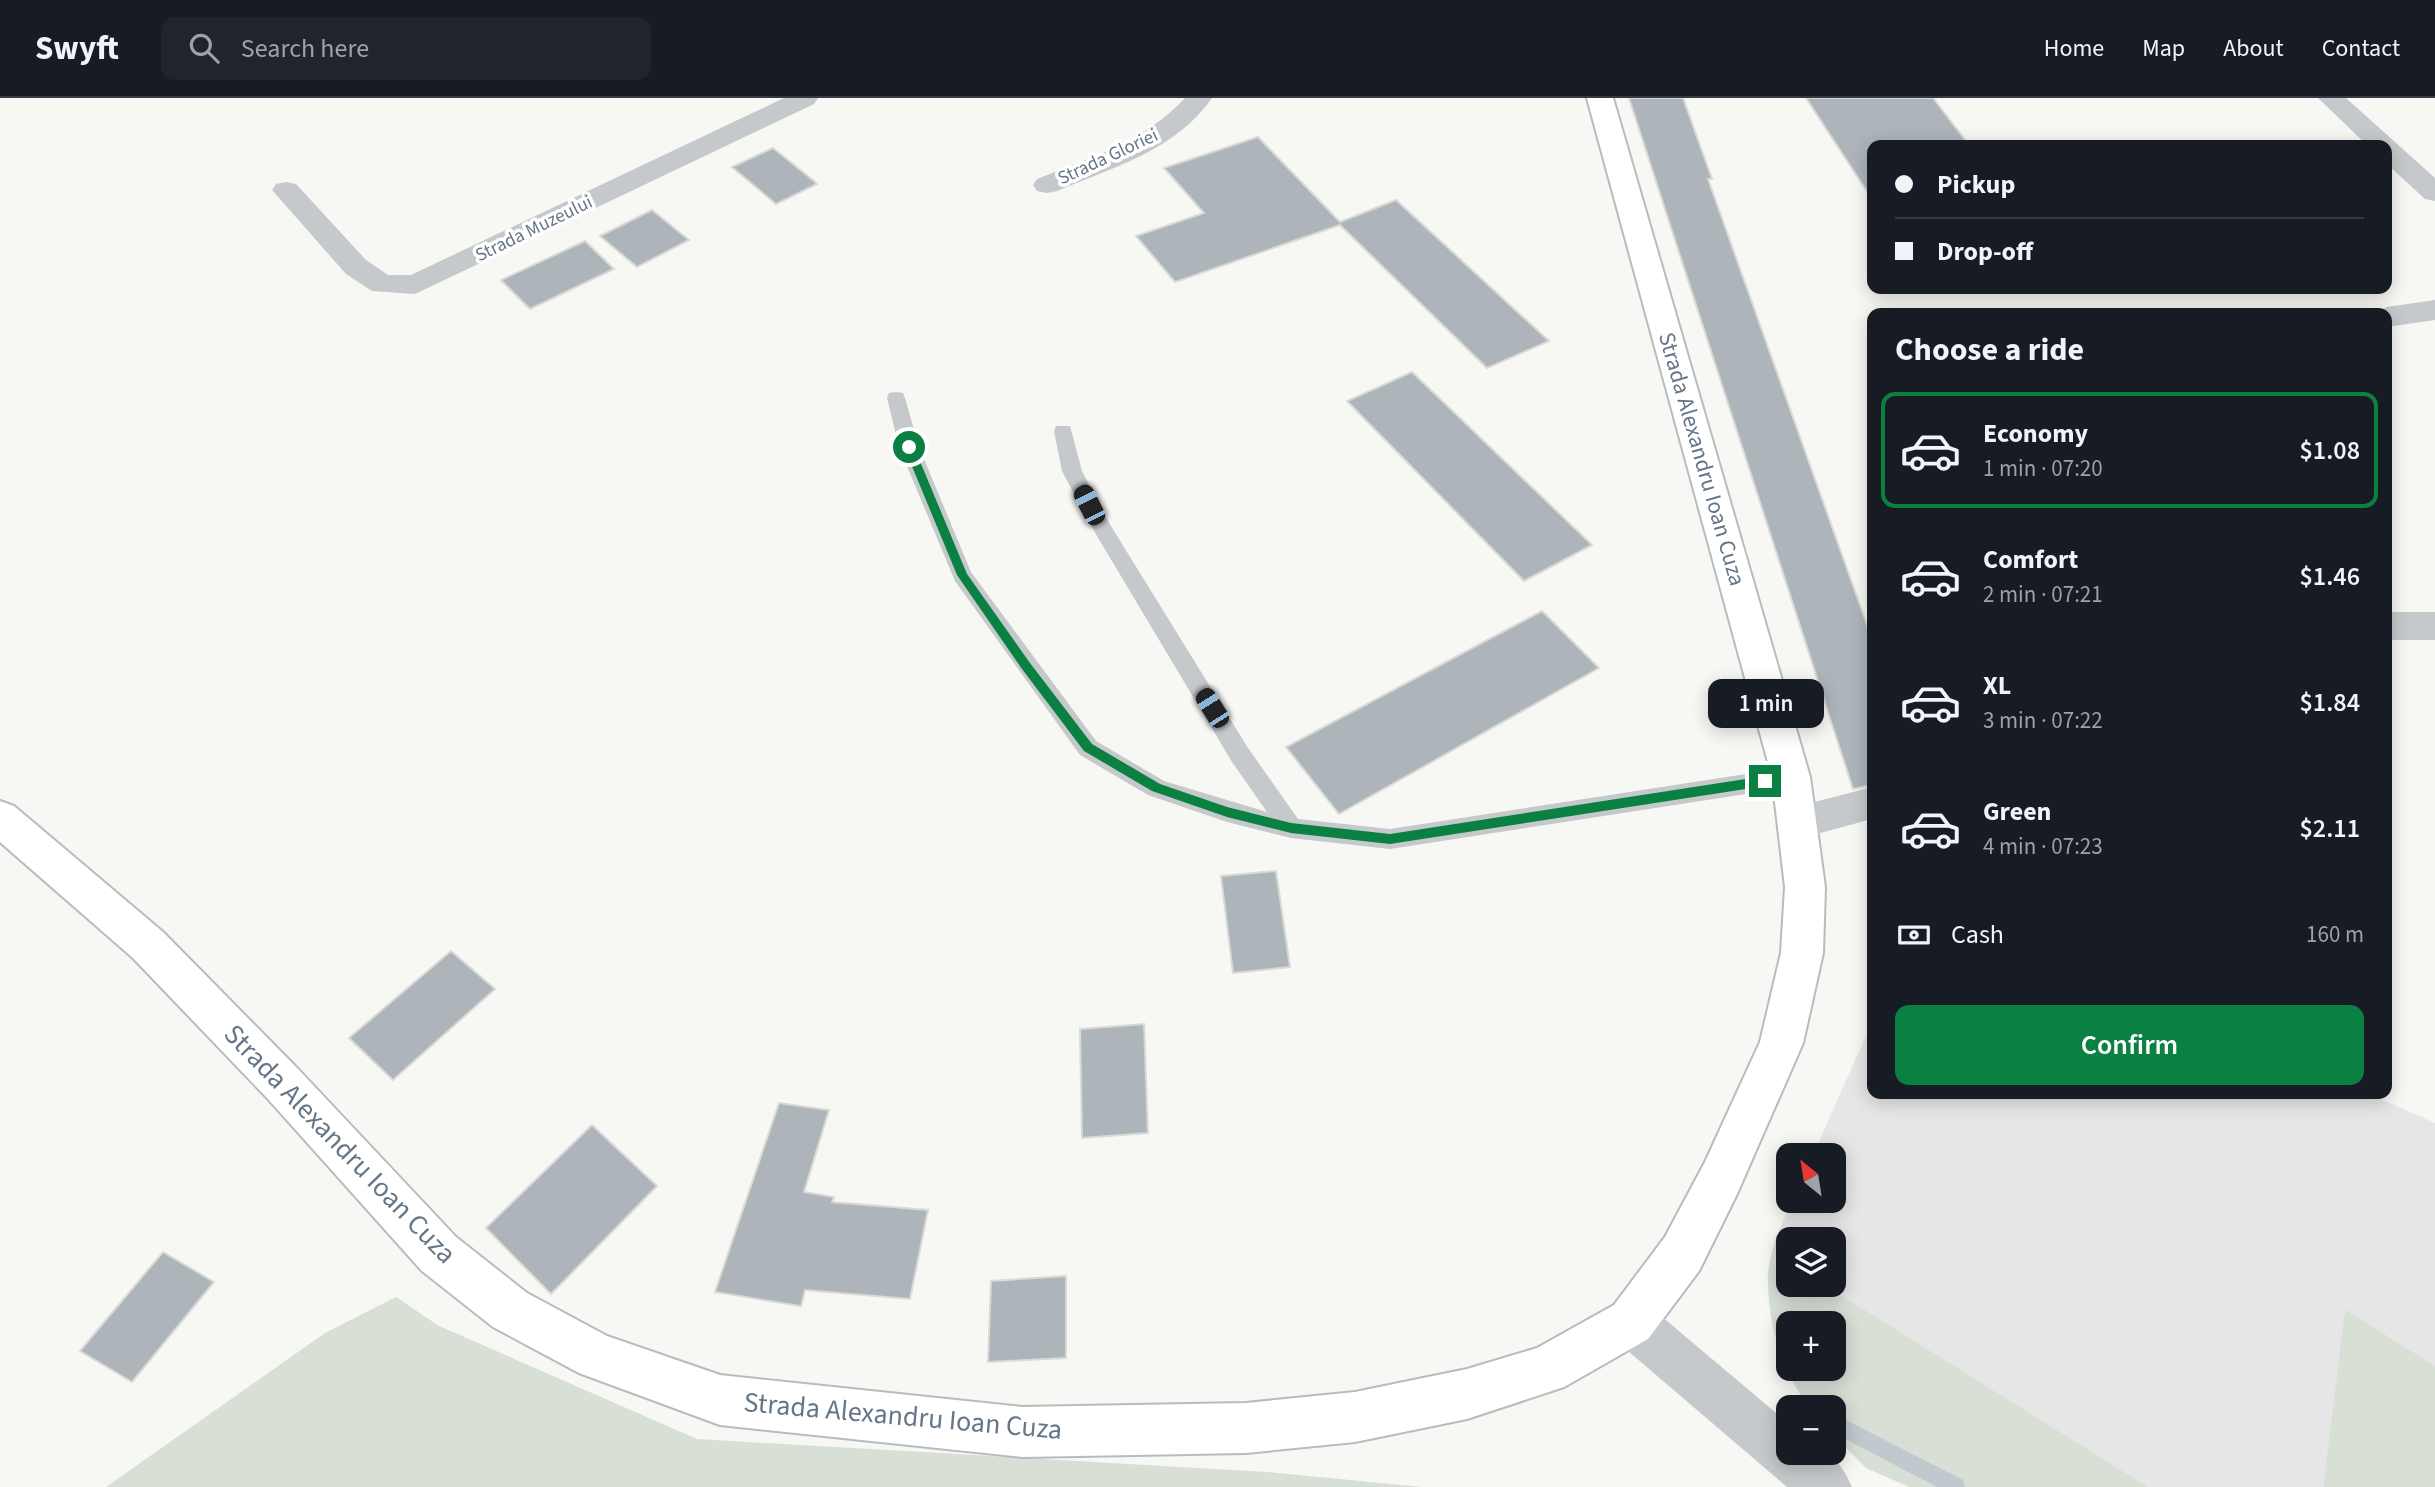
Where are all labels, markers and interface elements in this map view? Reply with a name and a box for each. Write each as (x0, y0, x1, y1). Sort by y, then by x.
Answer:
search box (161, 17, 651, 80)
text: Swyft (35, 25, 119, 72)
icon: search (185, 29, 223, 67)
text: Search here (241, 30, 369, 67)
text: Home (2044, 31, 2104, 66)
text: Map (2142, 31, 2185, 66)
text: About (2223, 31, 2284, 66)
text: Contact (2322, 31, 2400, 66)
street label: Strada Gloriei (1053, 122, 1163, 192)
text: Pickup (1937, 166, 2015, 203)
street label: Strada Muzeului (471, 189, 597, 269)
text: Drop-off (1937, 233, 2033, 270)
text: Choose a ride (1895, 327, 2084, 373)
street label: Strada Alexandru Ioan Cuza (1650, 328, 1754, 590)
text: Economy (1983, 415, 2088, 452)
icon: car (1899, 419, 1962, 482)
route start (893, 431, 925, 463)
text: $1.08 (2299, 432, 2360, 469)
text: 1 min · 07:20 (1983, 452, 2103, 485)
car (1071, 482, 1108, 528)
text: Comfort (1983, 541, 2078, 578)
icon: car (1899, 545, 1962, 608)
text: $1.46 (2299, 558, 2360, 595)
text: 2 min · 07:21 (1983, 578, 2103, 611)
text: XL (1983, 667, 2011, 704)
icon: car (1899, 671, 1962, 734)
callout: 1 min (1707, 680, 1823, 728)
text: $1.84 (2299, 684, 2360, 721)
car (1192, 685, 1233, 731)
text: 1 min (1739, 687, 1793, 720)
text: 3 min · 07:22 (1983, 704, 2103, 737)
route end (1749, 765, 1781, 797)
text: Green (1983, 793, 2051, 830)
icon: car (1899, 797, 1962, 860)
text: $2.11 (2299, 810, 2360, 847)
text: 4 min · 07:23 (1983, 830, 2103, 863)
icon: cash (1895, 916, 1933, 954)
text: Cash (1951, 916, 2004, 953)
text: 160 m (2306, 918, 2364, 951)
button: Confirm (1895, 1005, 2364, 1085)
street label: Strada Alexandru Ioan Cuza (215, 1015, 465, 1273)
north arrow (1776, 1143, 1846, 1213)
map controls (1776, 1143, 1846, 1465)
button: layers (1776, 1227, 1846, 1297)
button: + (1776, 1311, 1846, 1381)
street label: Strada Alexandru Ioan Cuza (742, 1382, 1064, 1450)
button: − (1776, 1395, 1846, 1465)

